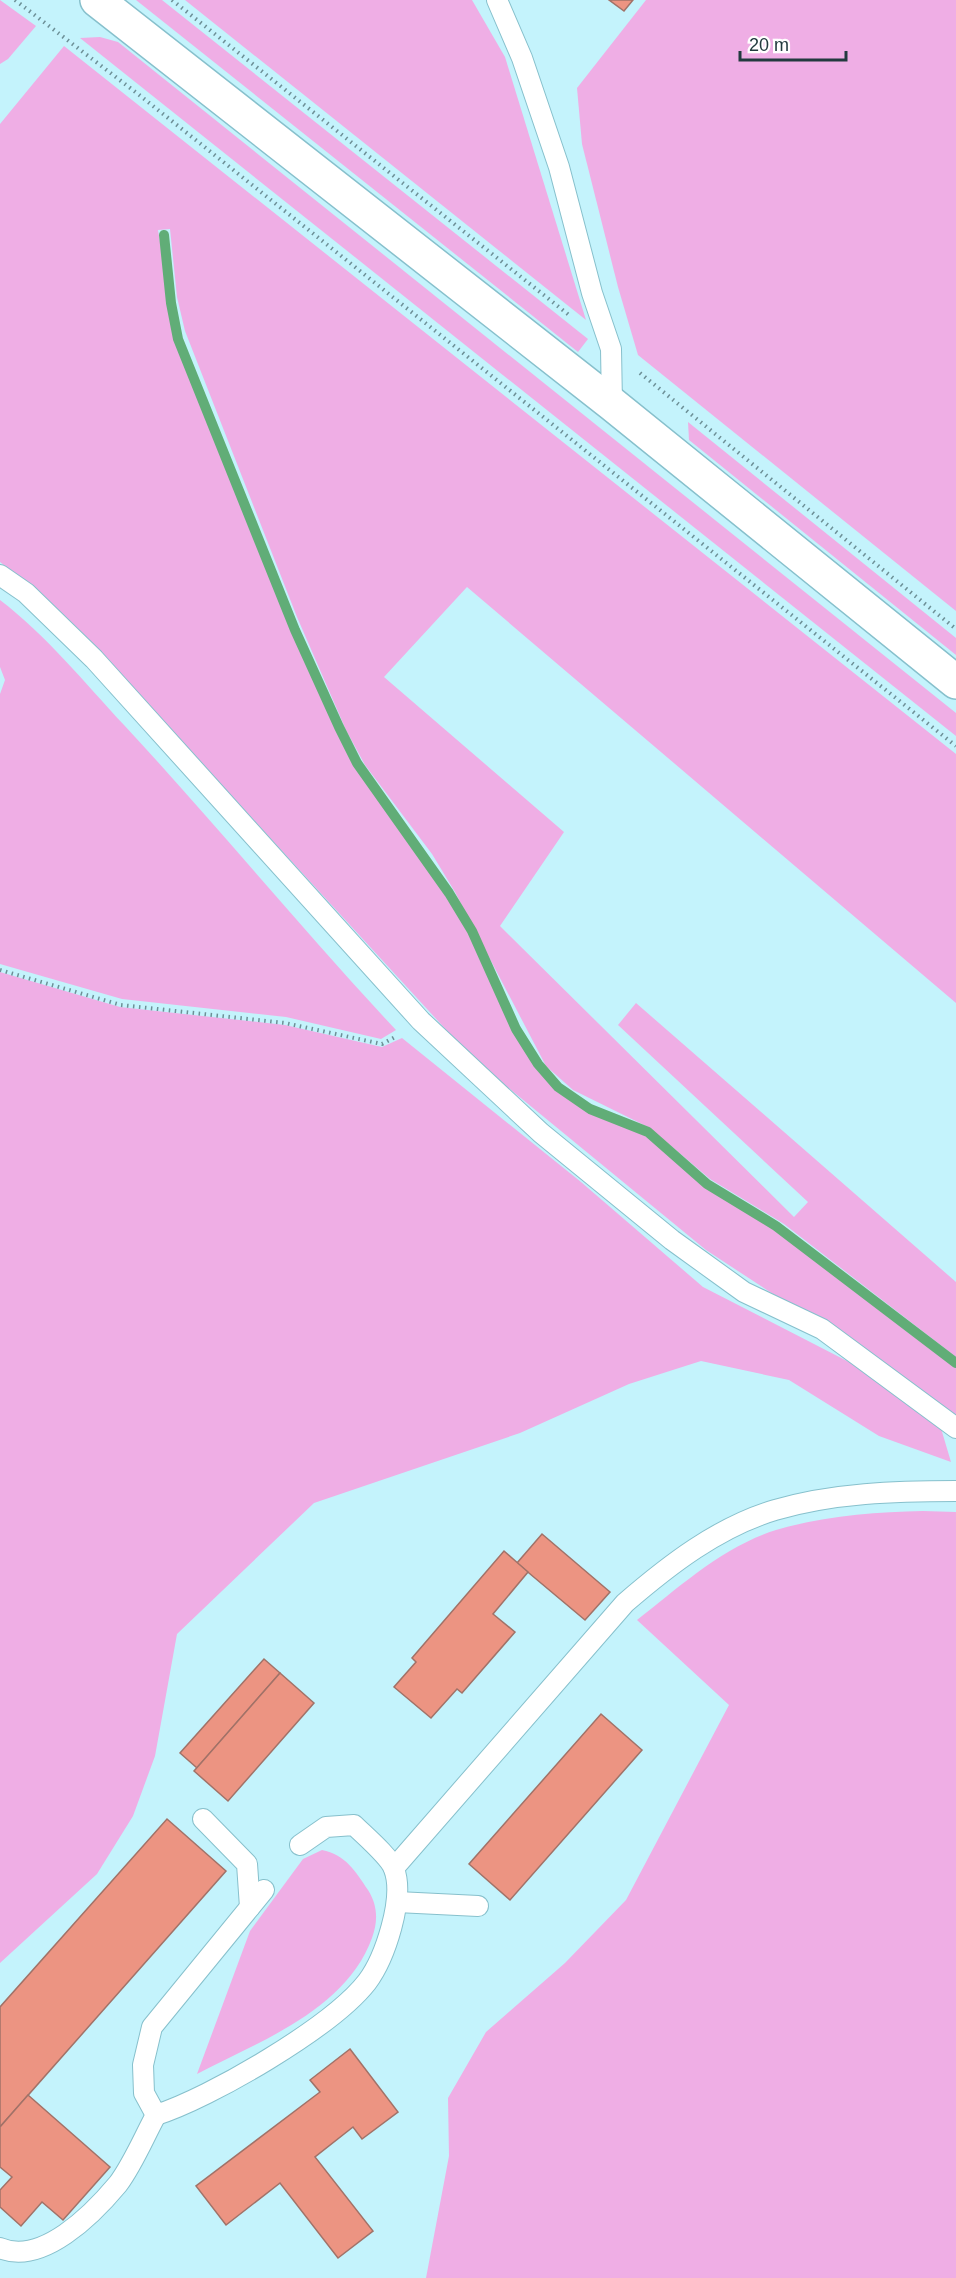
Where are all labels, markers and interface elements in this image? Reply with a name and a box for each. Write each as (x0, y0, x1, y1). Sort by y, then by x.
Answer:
scale bar (740, 24, 846, 62)
text: 20 m (749, 35, 789, 55)

